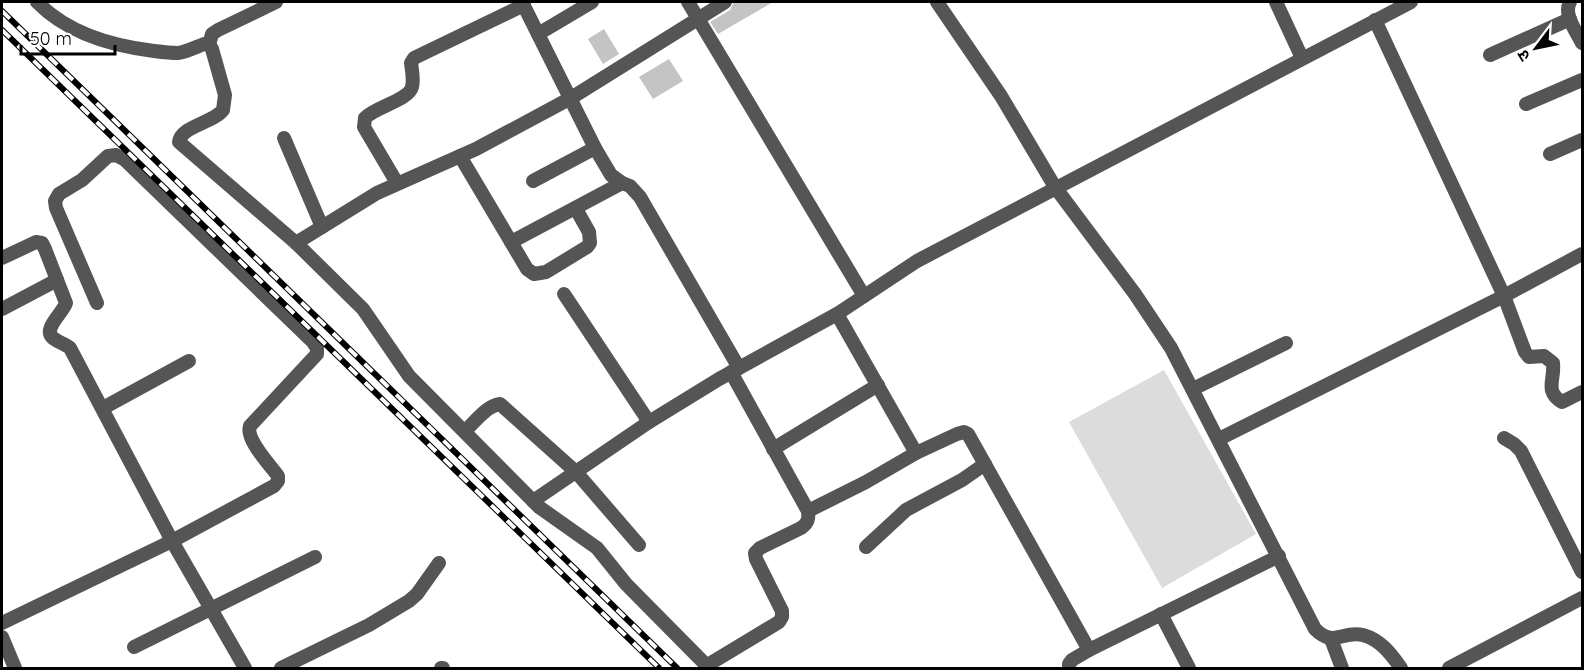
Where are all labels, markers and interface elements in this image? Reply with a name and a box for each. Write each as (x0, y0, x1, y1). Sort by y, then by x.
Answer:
scale bar (21, 18, 116, 56)
north arrow (1506, 18, 1566, 78)
text: 50 m (30, 27, 72, 50)
text: उ (1512, 46, 1534, 65)

